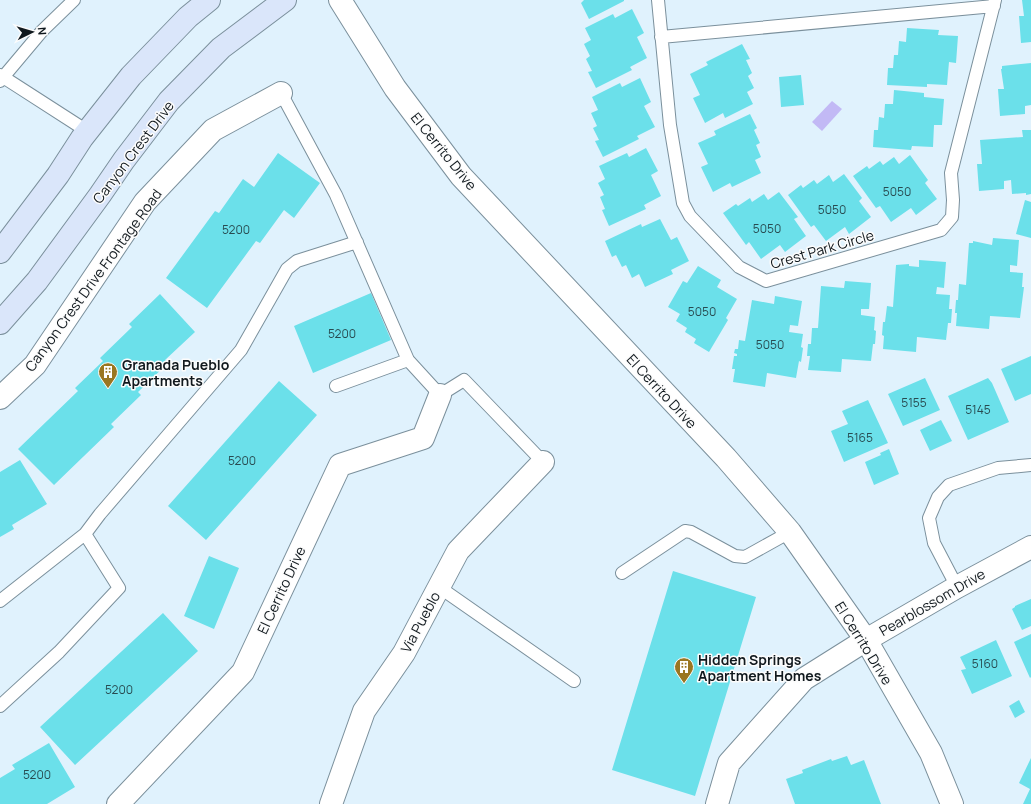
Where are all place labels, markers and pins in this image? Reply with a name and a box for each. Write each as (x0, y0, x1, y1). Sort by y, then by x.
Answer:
place label: Granada Pueblo Apartments (122, 355, 230, 390)
building icon: Granada Pueblo Apartments (97, 361, 119, 389)
place label: Hidden Springs Apartment Homes (698, 650, 822, 685)
building icon: Hidden Springs Apartment Homes (673, 656, 695, 684)

